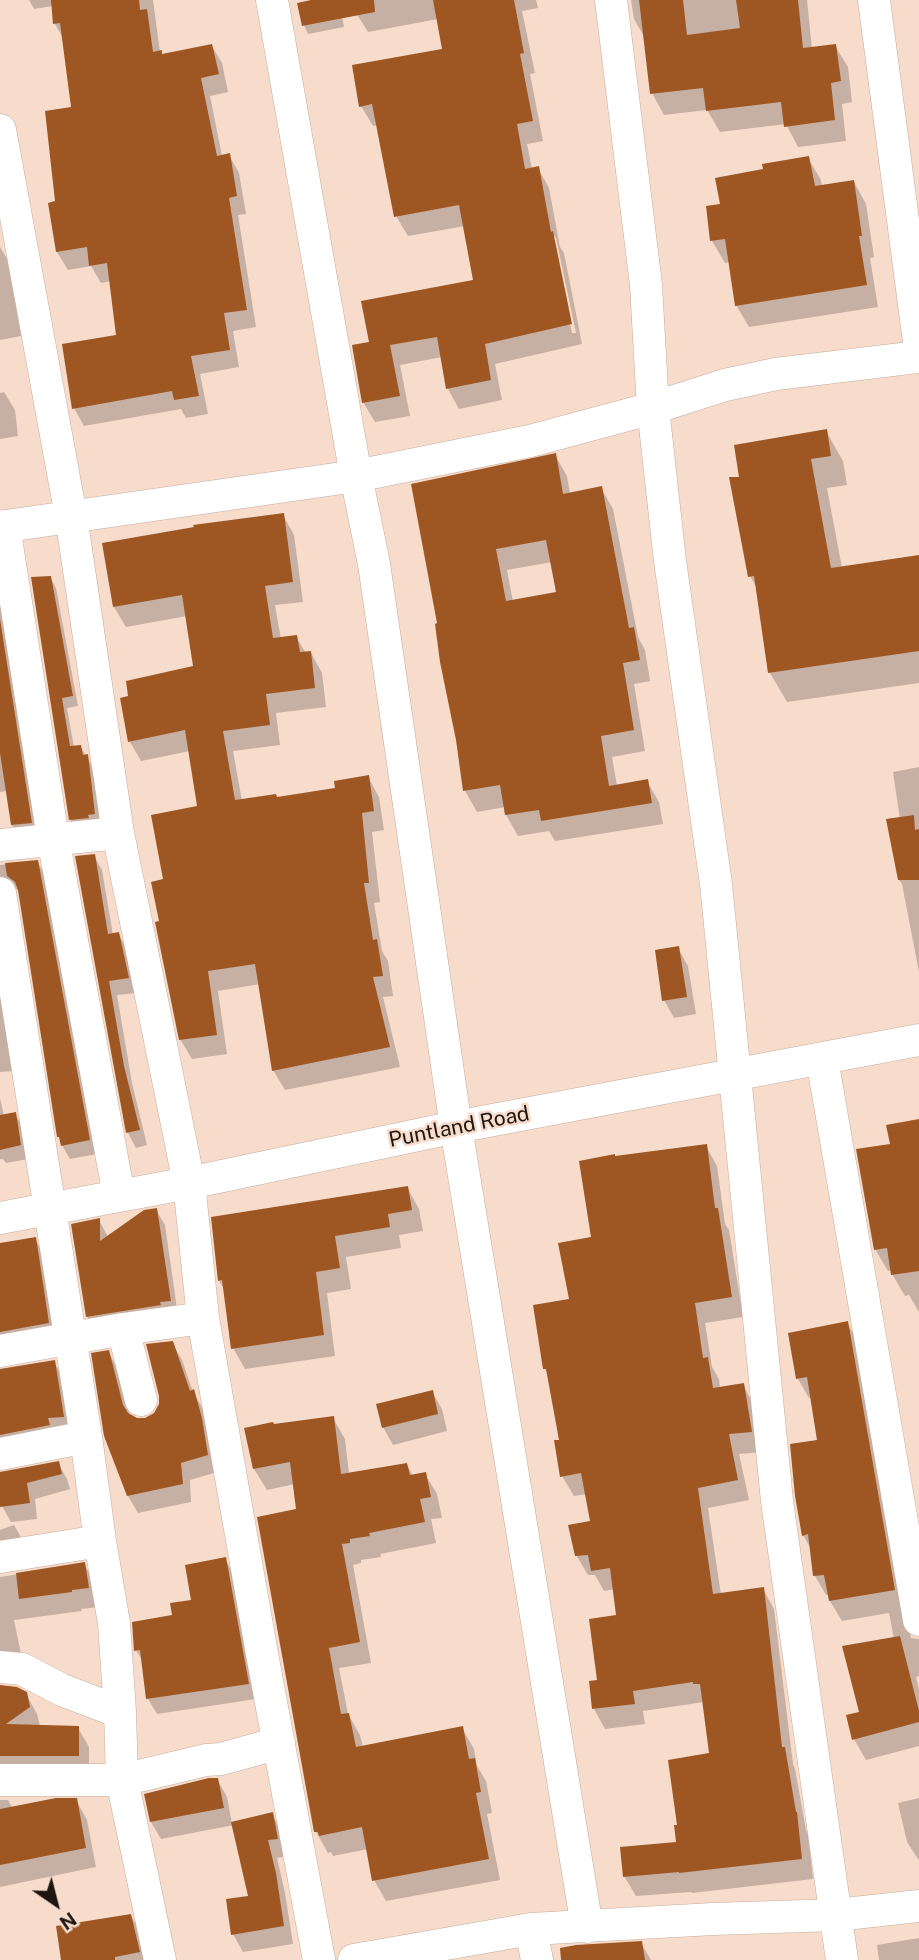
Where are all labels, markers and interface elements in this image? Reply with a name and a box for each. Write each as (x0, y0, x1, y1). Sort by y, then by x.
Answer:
street label: Puntland Road (387, 1101, 531, 1153)
north arrow (21, 1869, 91, 1939)
text: N (56, 1908, 80, 1934)

